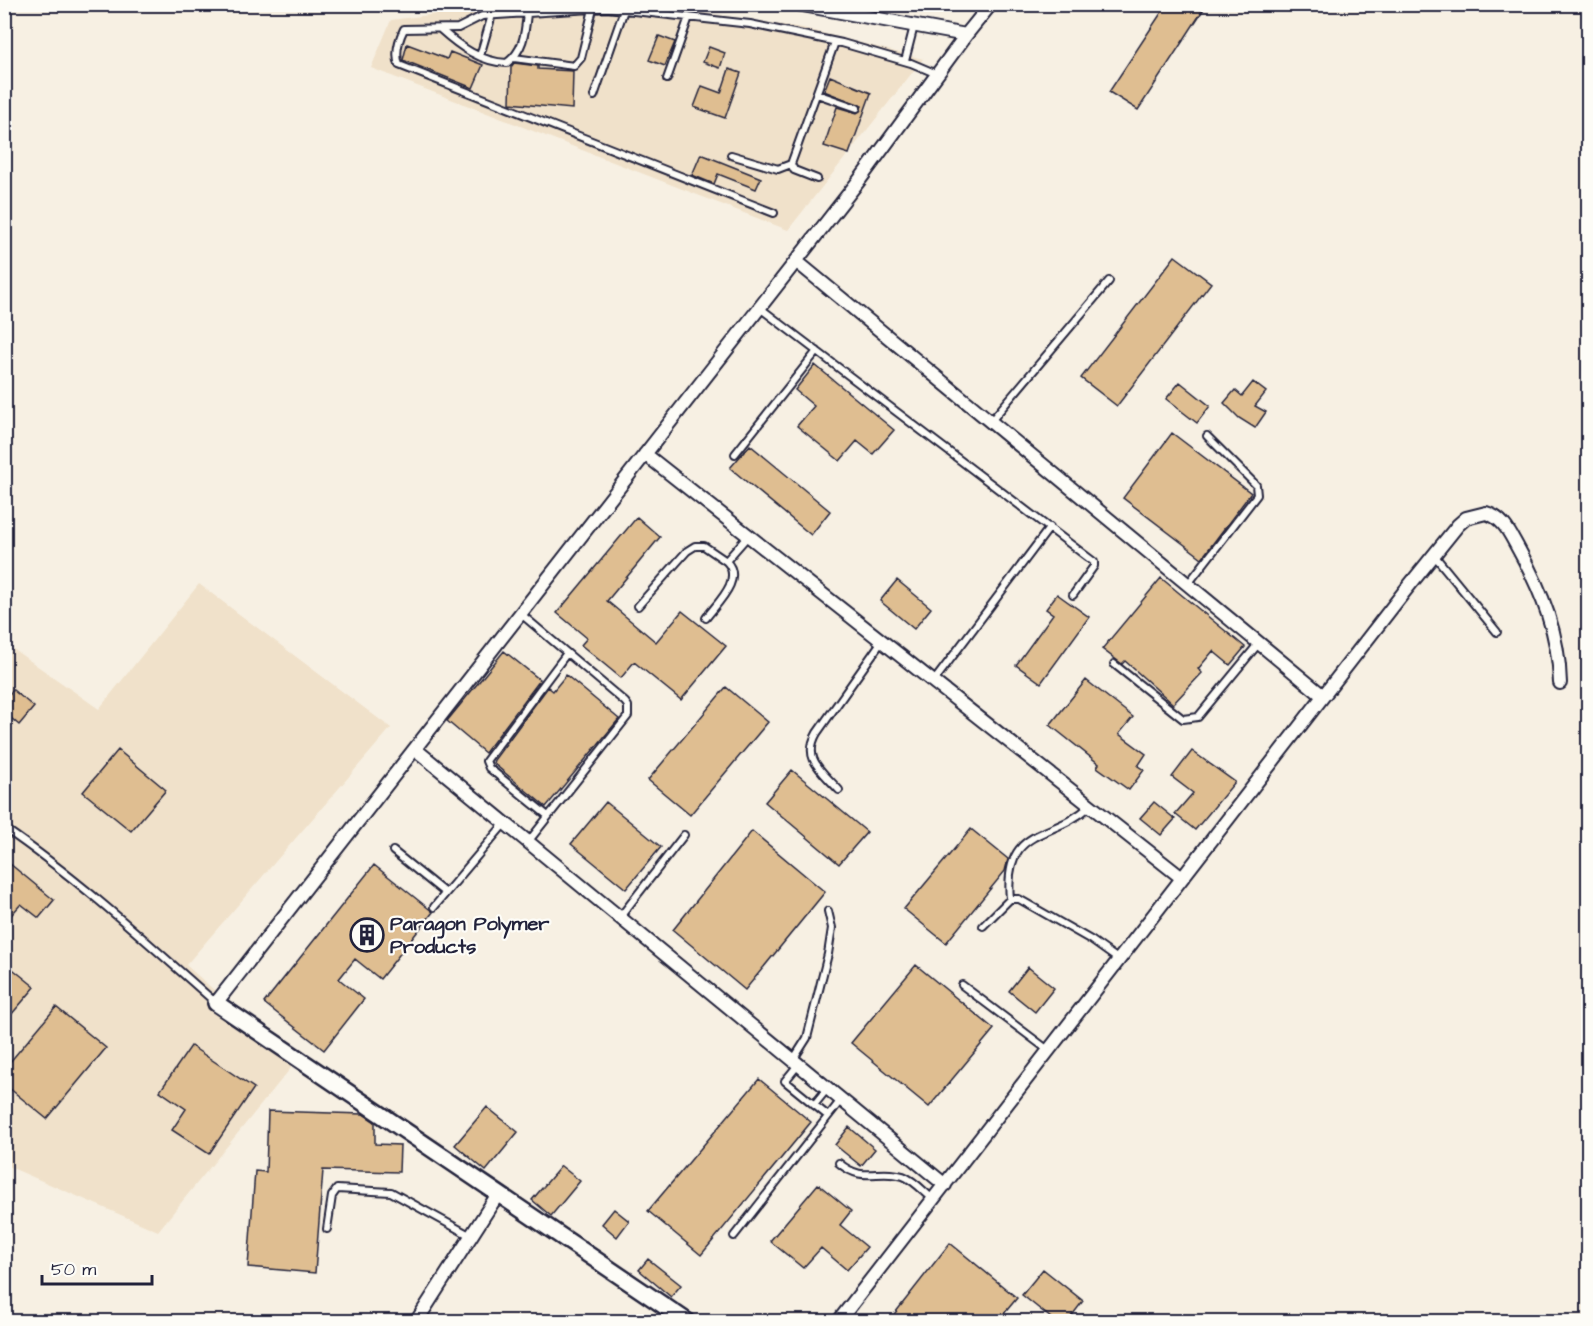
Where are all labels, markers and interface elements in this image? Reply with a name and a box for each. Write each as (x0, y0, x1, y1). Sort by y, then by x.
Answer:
place label: Paragon Polymer Products (390, 910, 550, 961)
building icon: Paragon Polymer Products (349, 917, 385, 953)
scale bar (42, 1248, 152, 1286)
text: 50 m (51, 1257, 96, 1282)

